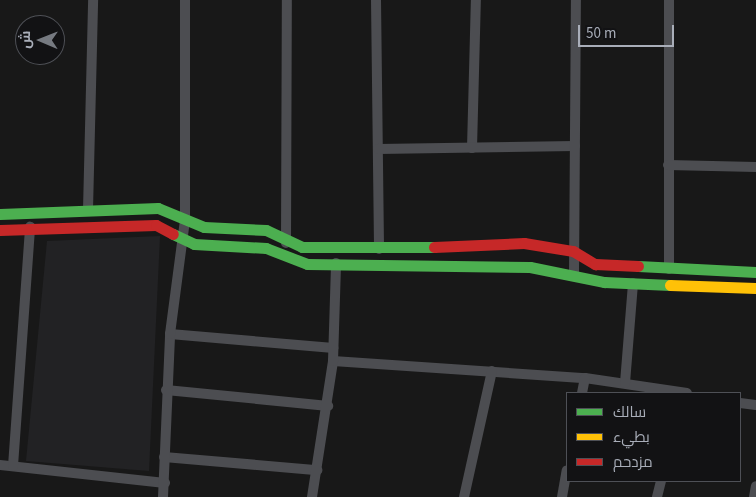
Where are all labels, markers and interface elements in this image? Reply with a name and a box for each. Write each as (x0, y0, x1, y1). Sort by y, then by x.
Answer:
north arrow (15, 15, 65, 65)
scale bar (581, 15, 677, 47)
text: 50 m (586, 23, 616, 44)
text: ش (16, 31, 36, 49)
legend (566, 392, 741, 482)
text: سالك (613, 402, 646, 423)
text: بطيء (613, 427, 650, 448)
text: مزدحم (613, 452, 653, 473)

